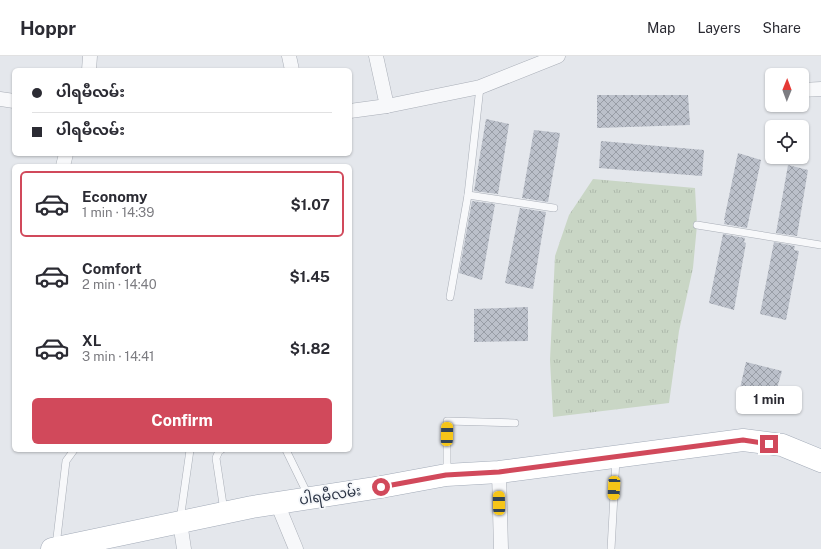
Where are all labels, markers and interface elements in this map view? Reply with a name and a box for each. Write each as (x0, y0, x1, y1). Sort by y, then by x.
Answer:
text: Hoppr (20, 17, 76, 39)
text: Map (647, 20, 675, 36)
text: Layers (697, 20, 741, 36)
text: Share (763, 20, 801, 36)
north arrow (765, 68, 809, 112)
map controls (765, 68, 809, 164)
text: ပါရမီလမ်း (56, 83, 125, 100)
button: locate (765, 120, 809, 164)
text: ပါရမီလမ်း (56, 121, 125, 138)
icon: car (34, 186, 70, 222)
text: Economy (82, 188, 147, 205)
text: $1.07 (291, 196, 330, 213)
text: 1 min · 14:39 (82, 205, 154, 220)
icon: car (34, 258, 70, 294)
text: Comfort (82, 260, 142, 277)
text: $1.45 (290, 268, 330, 285)
text: 2 min · 14:40 (82, 277, 157, 292)
icon: car (34, 330, 70, 366)
text: XL (82, 332, 101, 349)
text: $1.82 (290, 340, 330, 357)
text: 3 min · 14:41 (82, 349, 154, 364)
callout: 1 min (736, 386, 802, 414)
text: 1 min (753, 392, 785, 407)
button: Confirm (32, 398, 332, 444)
car (441, 422, 453, 446)
route end (760, 435, 778, 453)
car (607, 476, 621, 500)
route start (372, 478, 390, 496)
street label: ပါရမီလမ်း (298, 480, 363, 512)
car (493, 491, 505, 515)

